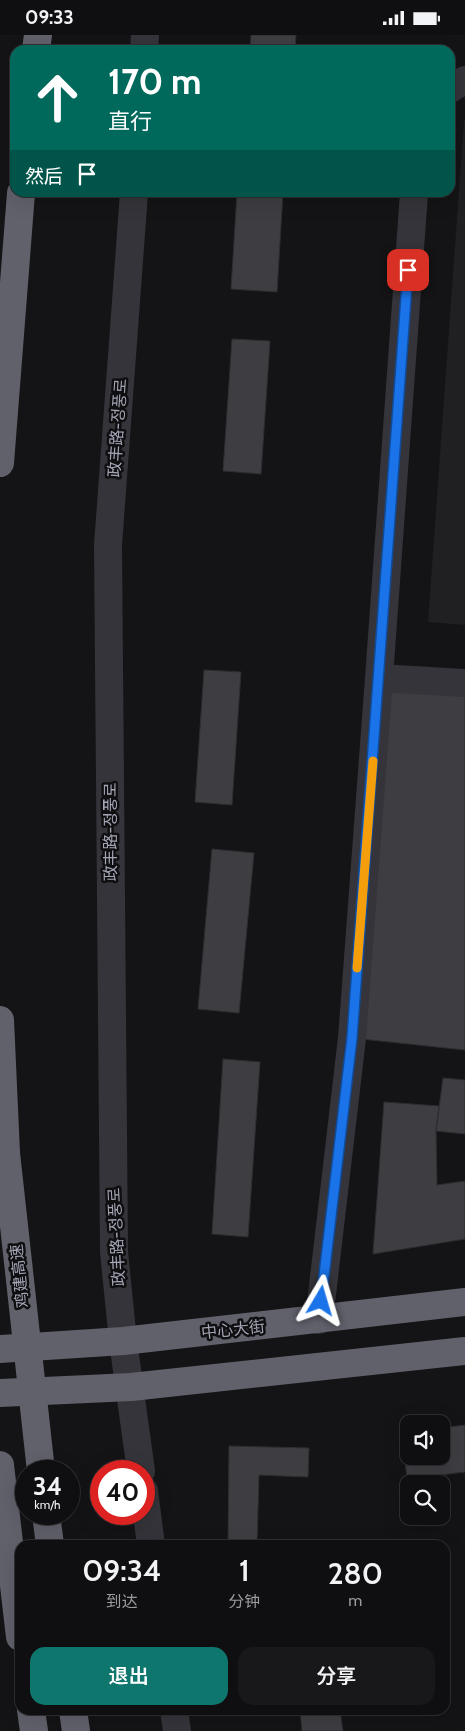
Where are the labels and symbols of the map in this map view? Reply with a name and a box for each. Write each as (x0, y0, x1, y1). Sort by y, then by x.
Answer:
pin (387, 249, 429, 291)
street label: 政丰路-정풍로 (105, 378, 130, 478)
street label: 政丰路-정풍로 (101, 782, 120, 881)
street label: 政丰路-정풍로 (104, 1187, 129, 1287)
street label: 鸡建高速 (7, 1243, 32, 1309)
position arrow (294, 1274, 346, 1326)
street label: 中心大街 (200, 1317, 266, 1342)
speed limit sign: 40 (90, 1460, 155, 1525)

